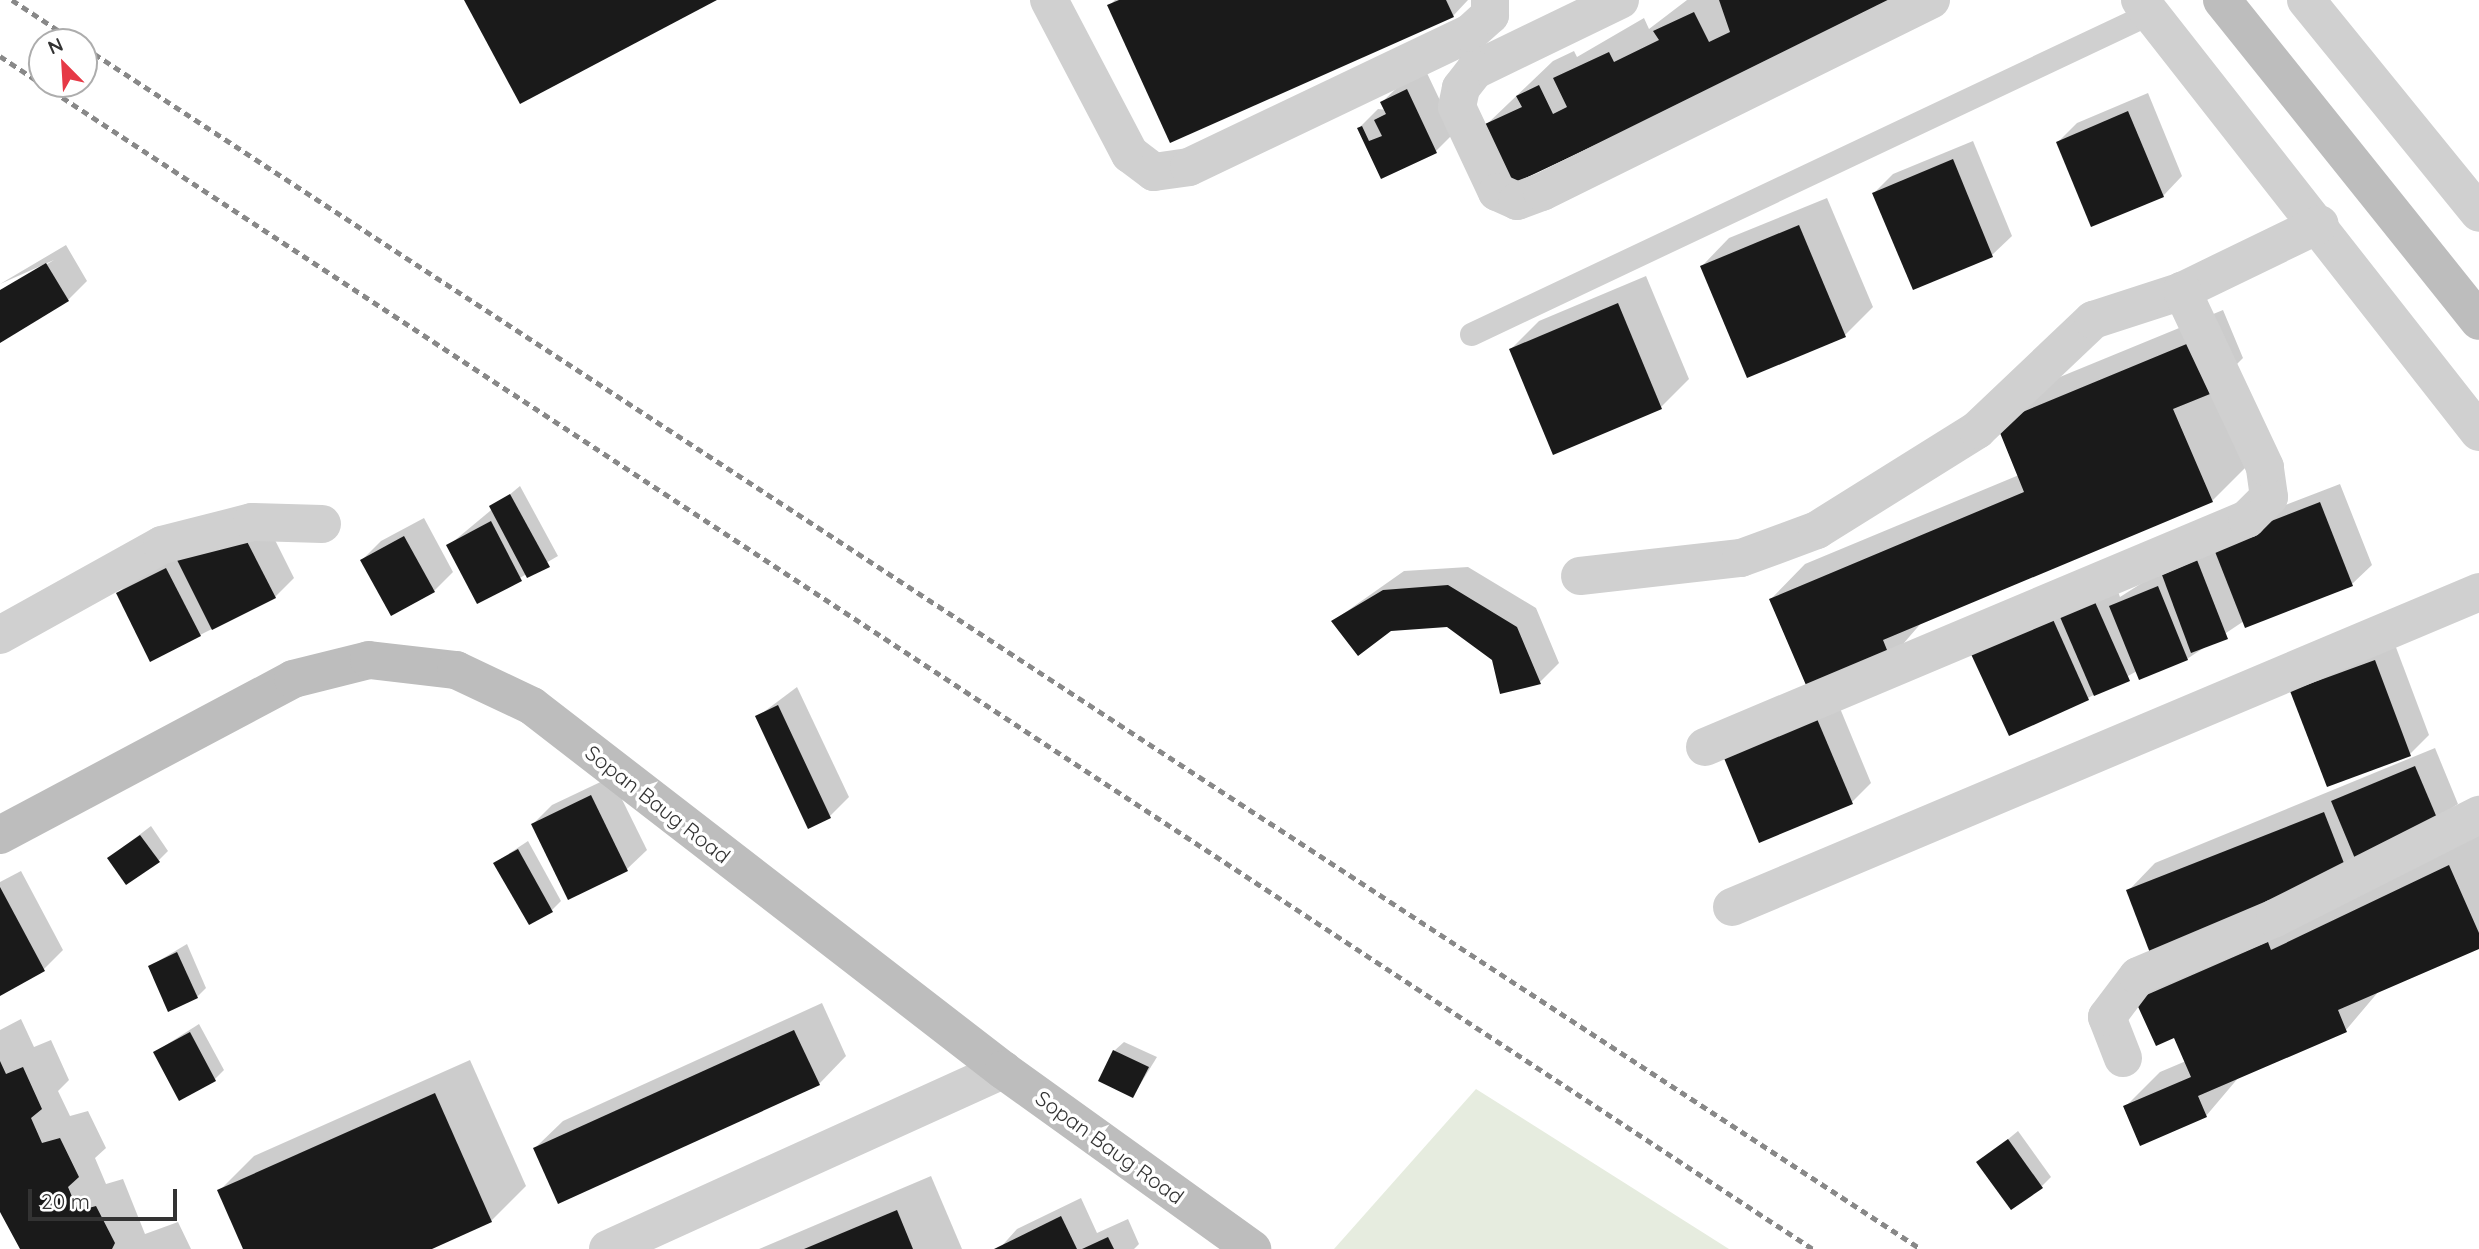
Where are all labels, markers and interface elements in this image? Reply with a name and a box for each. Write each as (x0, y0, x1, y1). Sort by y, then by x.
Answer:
north arrow (28, 28, 98, 98)
text: N (44, 32, 67, 59)
street label: Sopan Baug Road (581, 740, 735, 868)
street label: Sopan Baug Road (1031, 1085, 1189, 1209)
scale bar (32, 1176, 180, 1220)
text: 20 m (41, 1188, 90, 1214)

